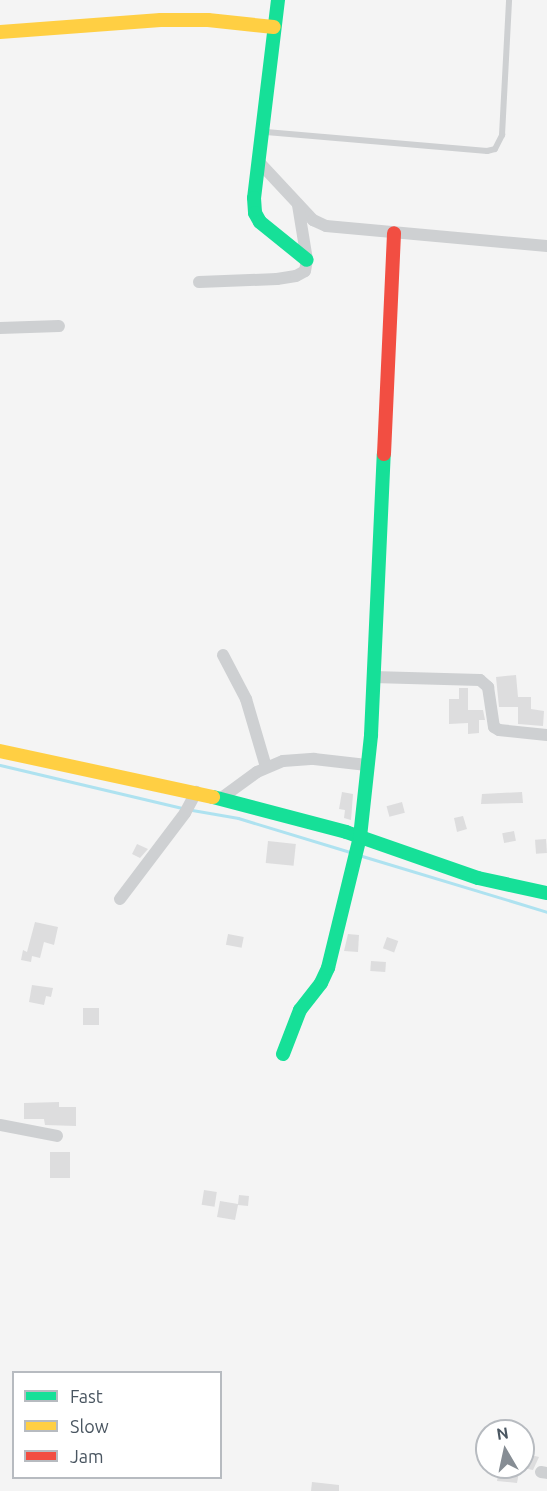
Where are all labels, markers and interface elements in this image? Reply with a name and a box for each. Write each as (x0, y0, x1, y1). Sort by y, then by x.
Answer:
legend (12, 1371, 222, 1479)
text: Fast (70, 1386, 103, 1406)
text: Slow (70, 1416, 109, 1436)
north arrow (475, 1419, 535, 1479)
text: N (495, 1423, 510, 1443)
text: Jam (70, 1446, 104, 1466)

